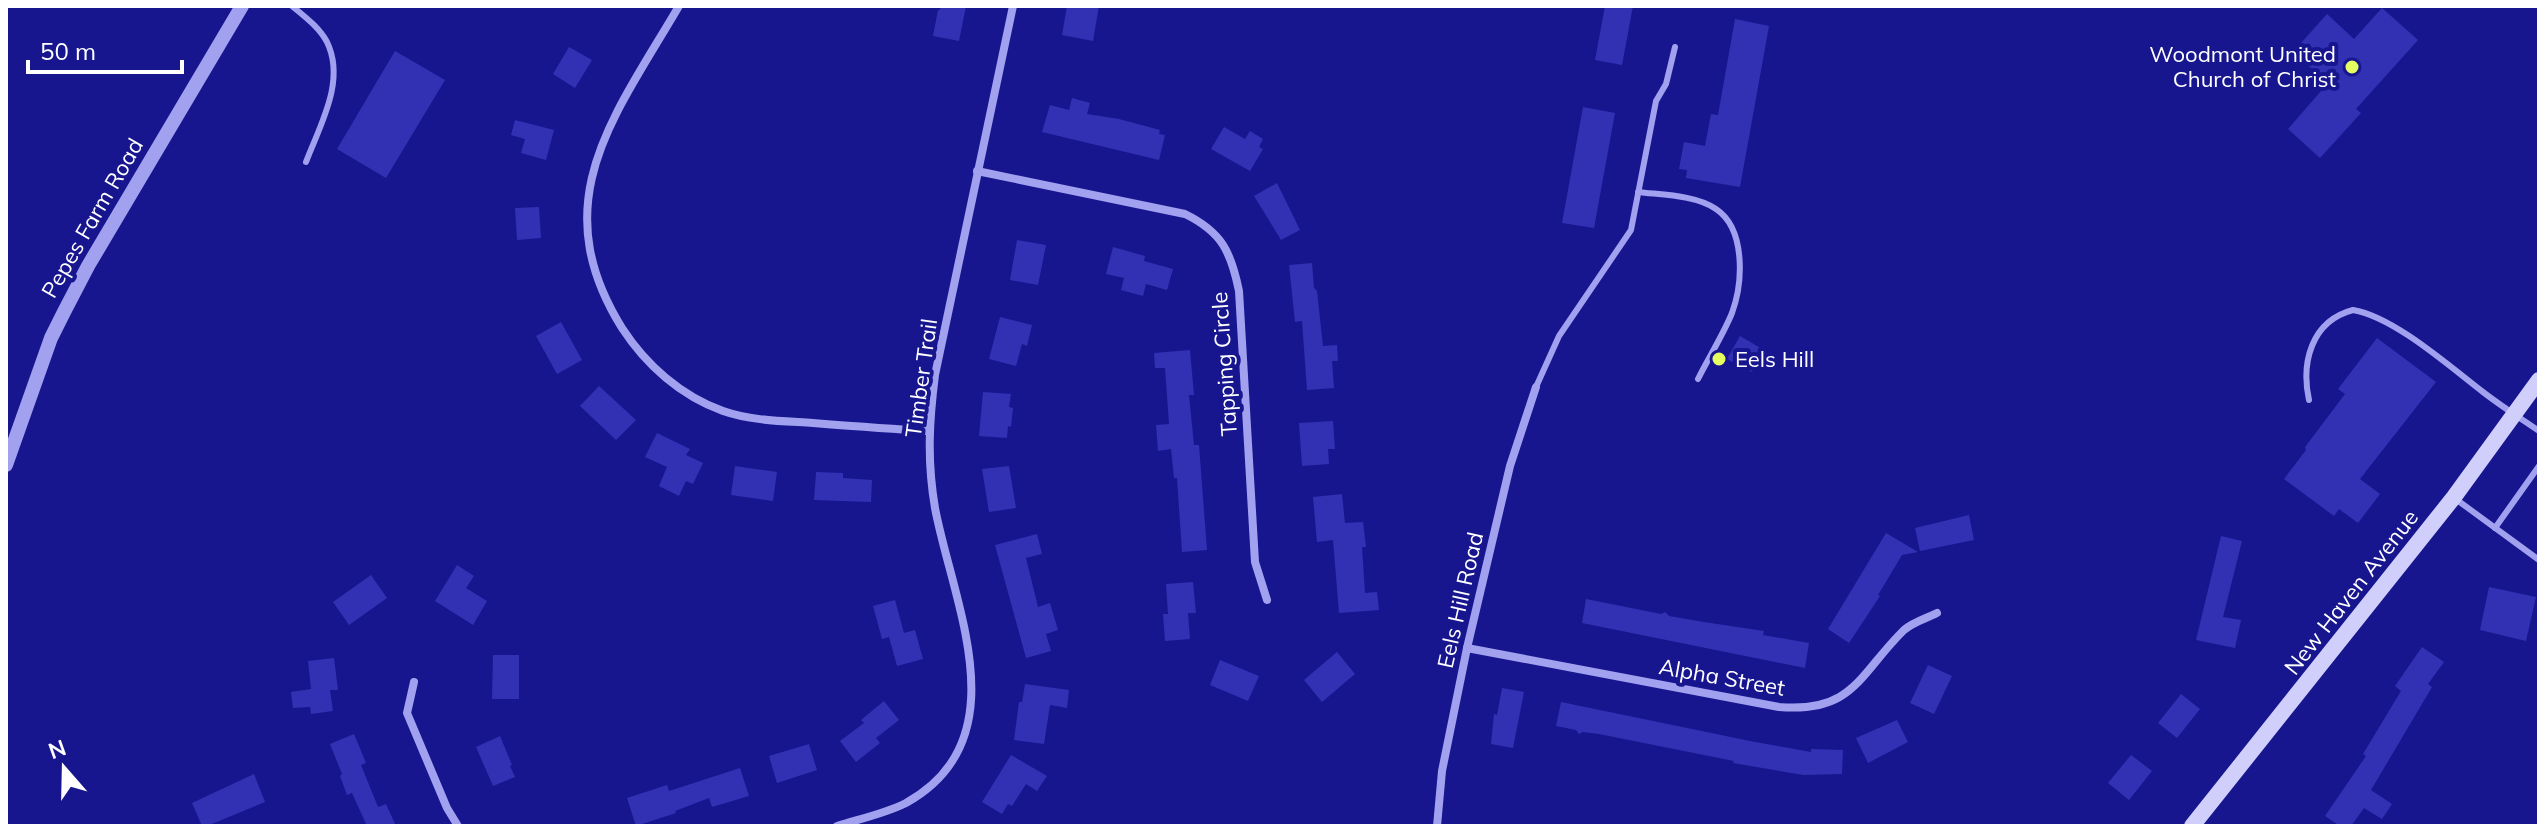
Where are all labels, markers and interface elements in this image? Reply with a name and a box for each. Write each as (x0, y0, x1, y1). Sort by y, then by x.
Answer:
scale bar (28, 24, 182, 74)
text: 50 m (40, 36, 96, 66)
place label: Woodmont United Church of Christ (2149, 40, 2336, 93)
marker: Woodmont United Church of Christ (2343, 58, 2361, 76)
street label: Pepes Farm Road (35, 133, 149, 303)
street label: Tapping Circle (1205, 291, 1243, 437)
street label: Timber Trail (899, 317, 943, 439)
place label: Eels Hill (1735, 345, 1814, 373)
marker: Eels Hill (1710, 350, 1728, 368)
street label: New Haven Avenue (2278, 504, 2424, 680)
street label: Eels Hill Road (1431, 529, 1489, 671)
street label: Alpha Street (1657, 652, 1787, 702)
north arrow (24, 728, 104, 808)
text: N (45, 733, 70, 765)

